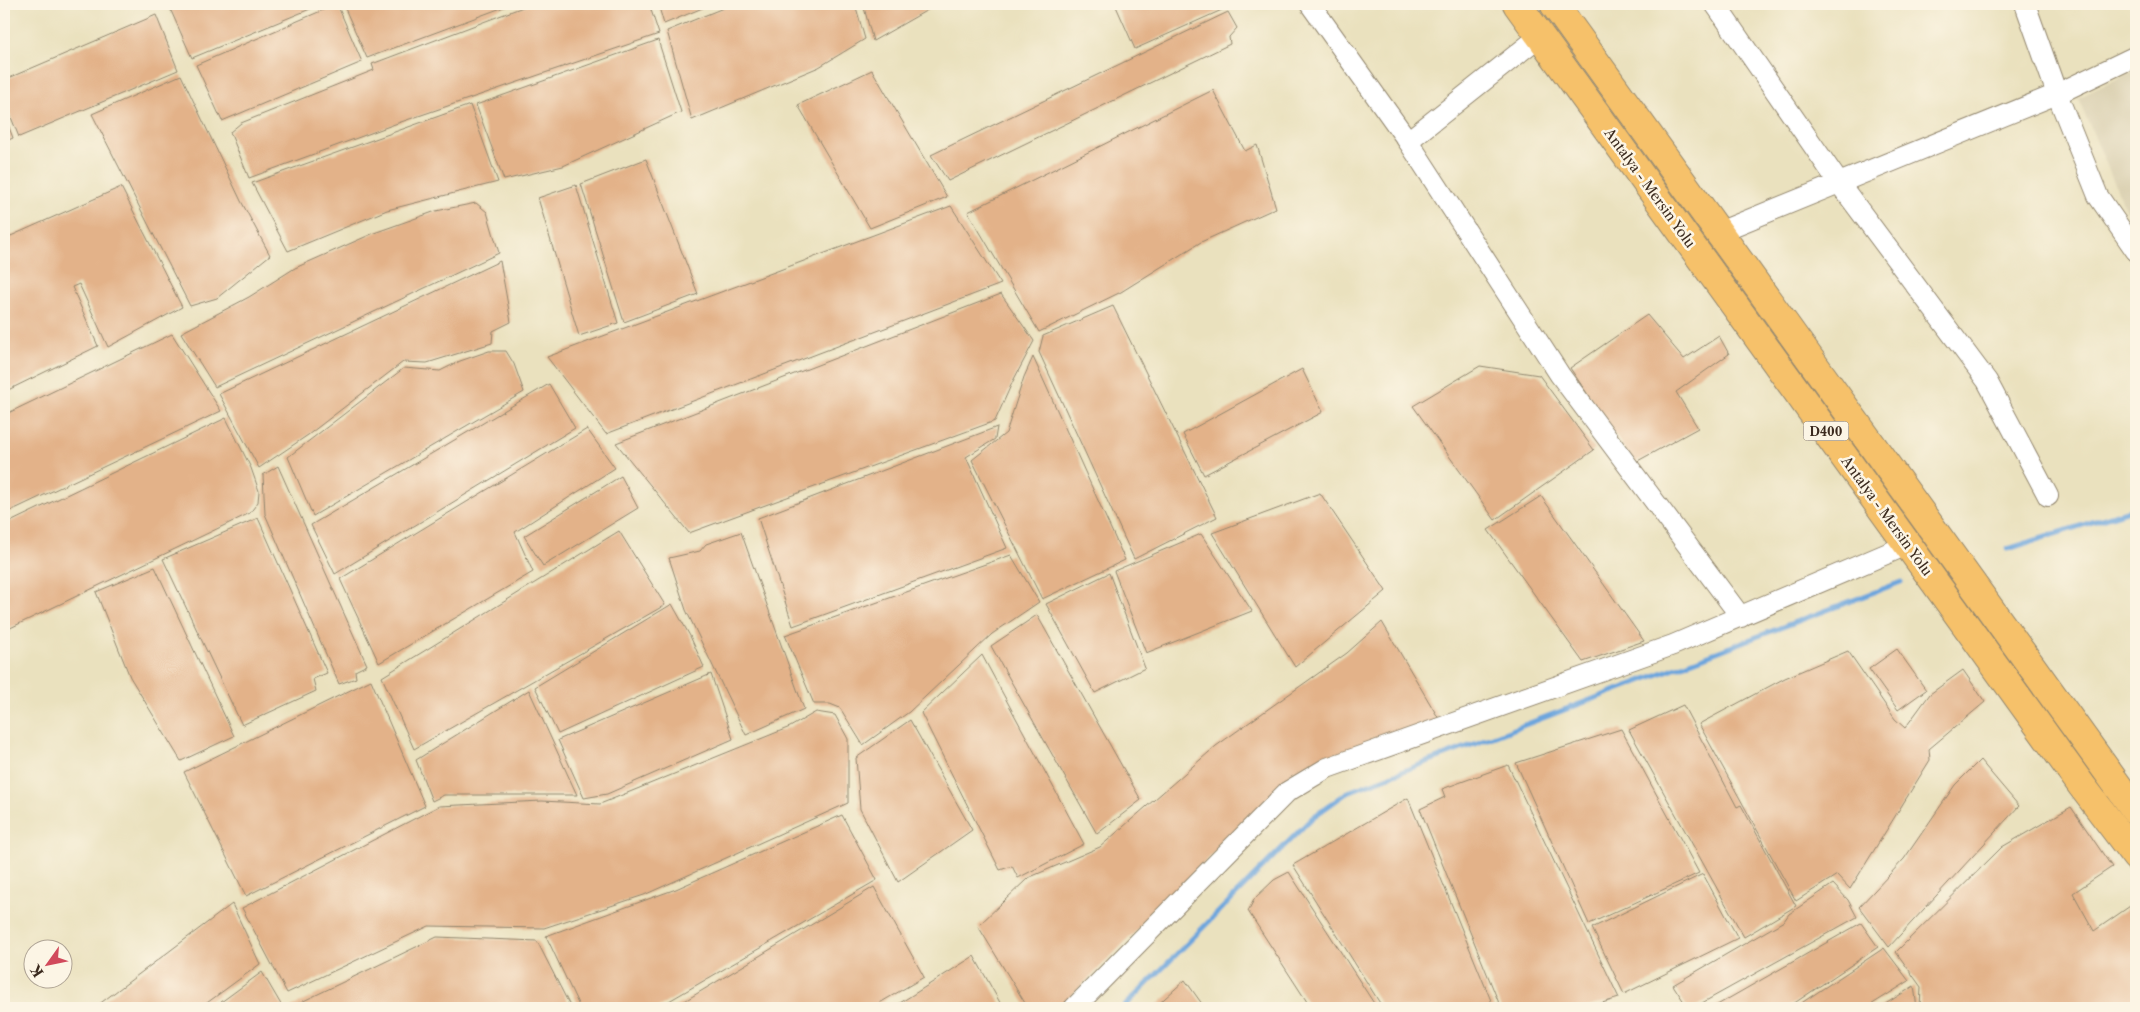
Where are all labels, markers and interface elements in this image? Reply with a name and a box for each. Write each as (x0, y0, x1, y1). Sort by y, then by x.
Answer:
street label: Antalya - Mersin Yolu (1600, 124, 1700, 252)
road number: D400 (1804, 422, 1848, 441)
street label: Antalya - Mersin Yolu (1837, 452, 1937, 580)
north arrow (22, 940, 72, 990)
text: K (26, 961, 48, 981)

